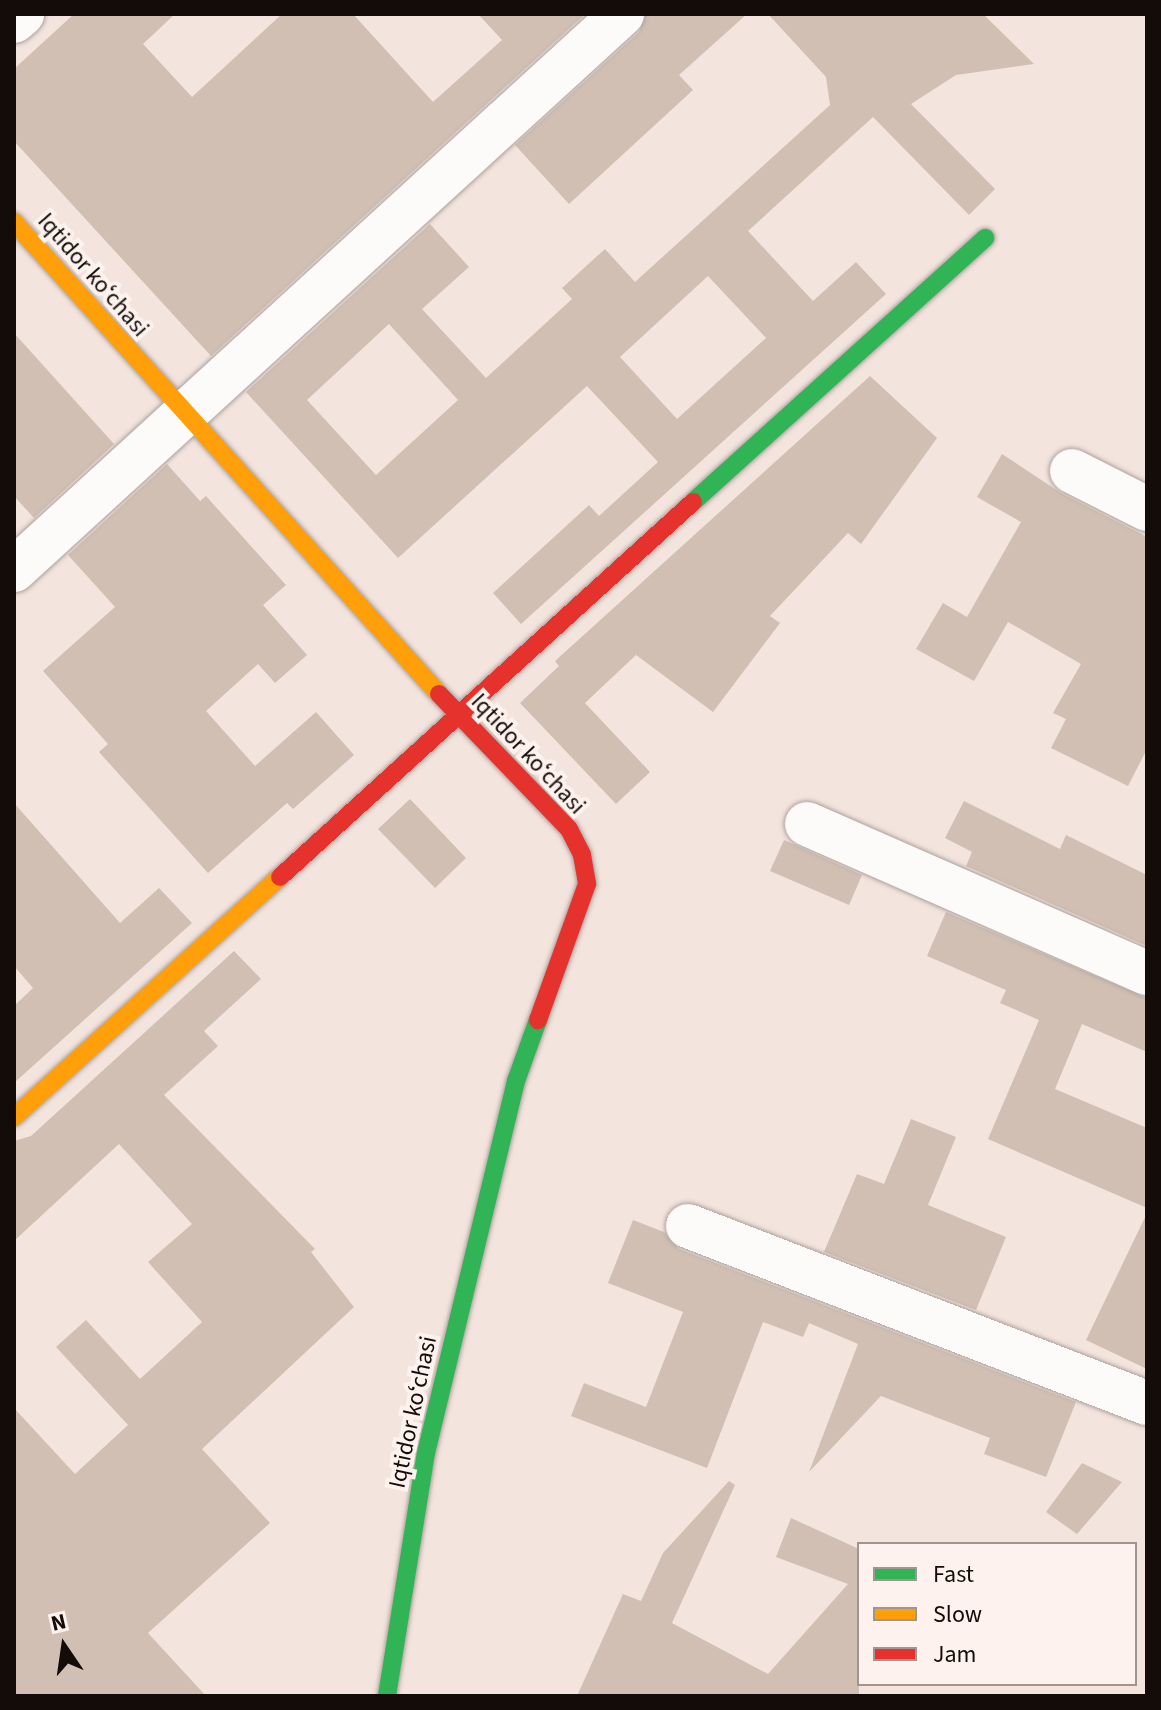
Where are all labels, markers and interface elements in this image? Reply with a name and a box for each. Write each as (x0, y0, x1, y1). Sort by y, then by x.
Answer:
street label: Iqtidor koʻchasi (31, 207, 155, 343)
street label: Iqtidor koʻchasi (465, 688, 591, 820)
street label: Iqtidor koʻchasi (383, 1333, 443, 1491)
legend (857, 1542, 1137, 1686)
text: Fast (933, 1557, 974, 1592)
text: Slow (933, 1597, 982, 1632)
text: N (48, 1605, 69, 1640)
north arrow (24, 1606, 104, 1686)
text: Jam (933, 1637, 977, 1672)

